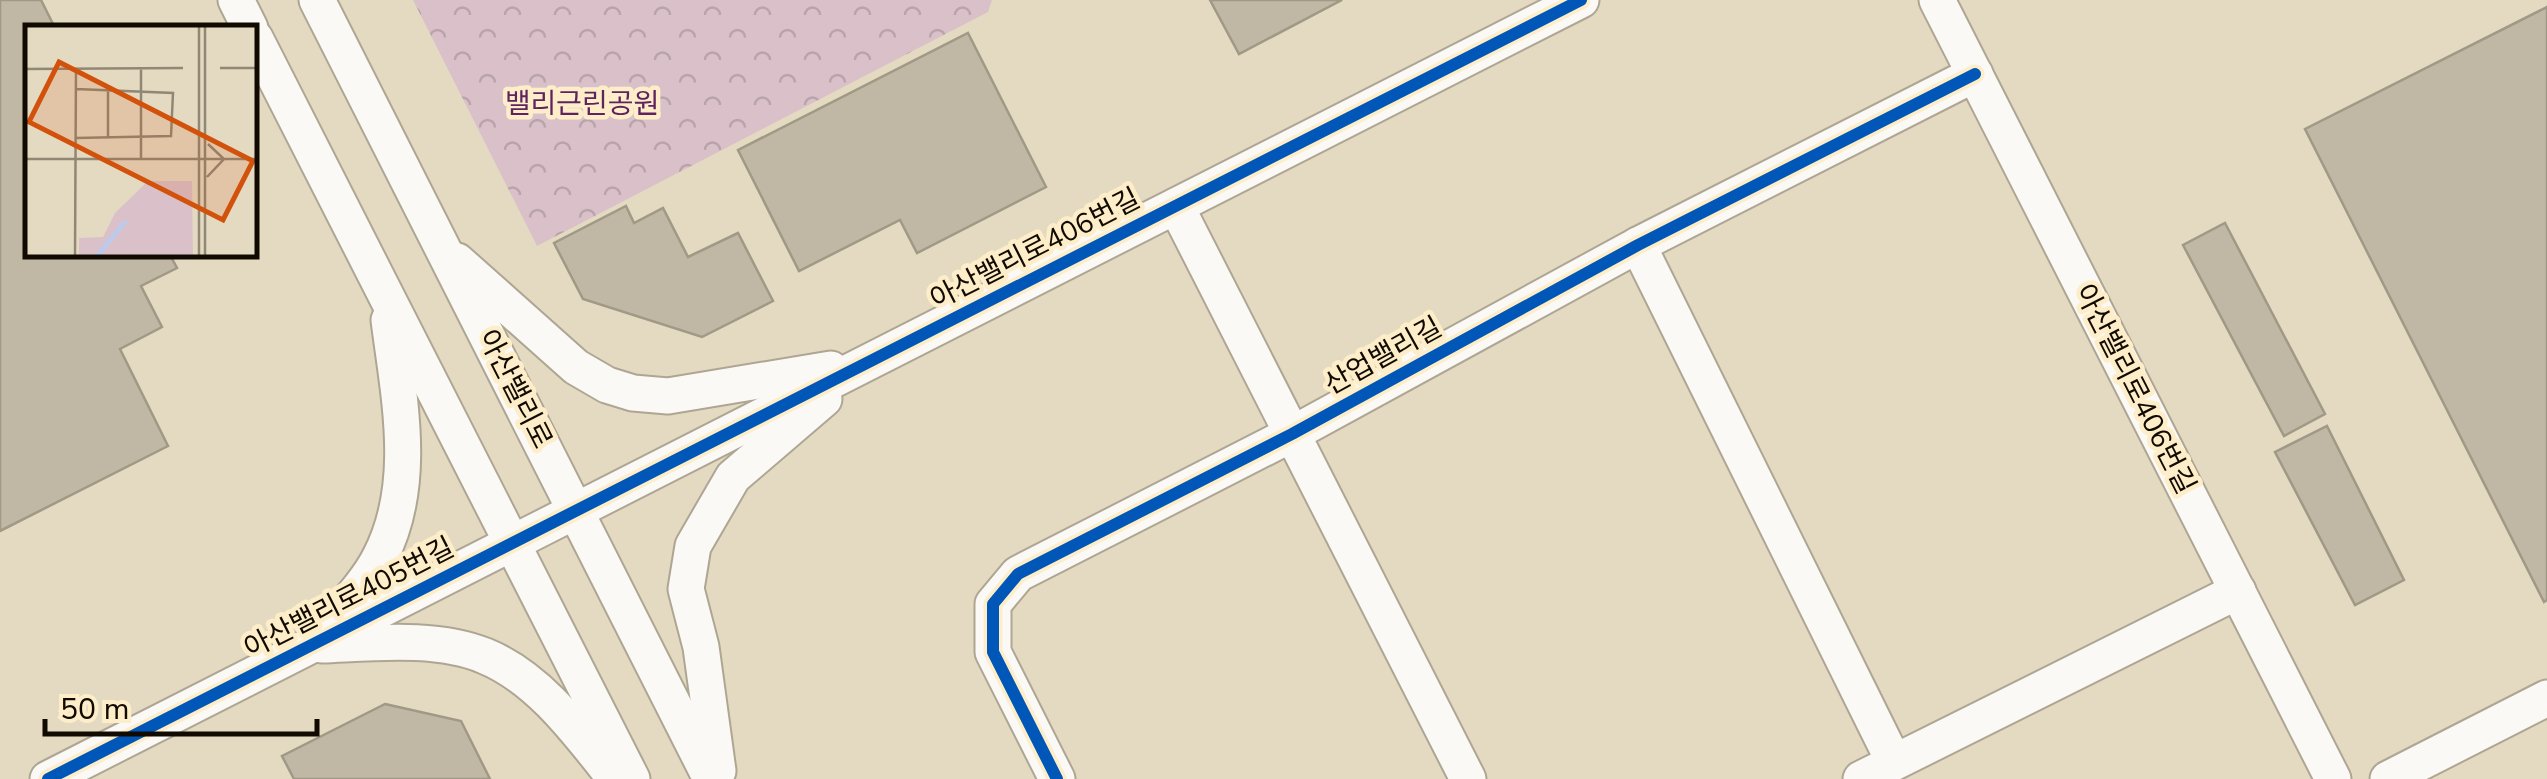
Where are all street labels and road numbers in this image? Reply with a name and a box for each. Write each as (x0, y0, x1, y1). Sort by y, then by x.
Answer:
street label: 아산밸리로406번길 (924, 180, 1146, 318)
street label: 아산밸리로406번길 (2066, 278, 2204, 500)
street label: 산업밸리길 (1317, 308, 1449, 404)
street label: 아산밸리로 (469, 323, 561, 455)
street label: 아산밸리로405번길 (238, 529, 460, 667)

